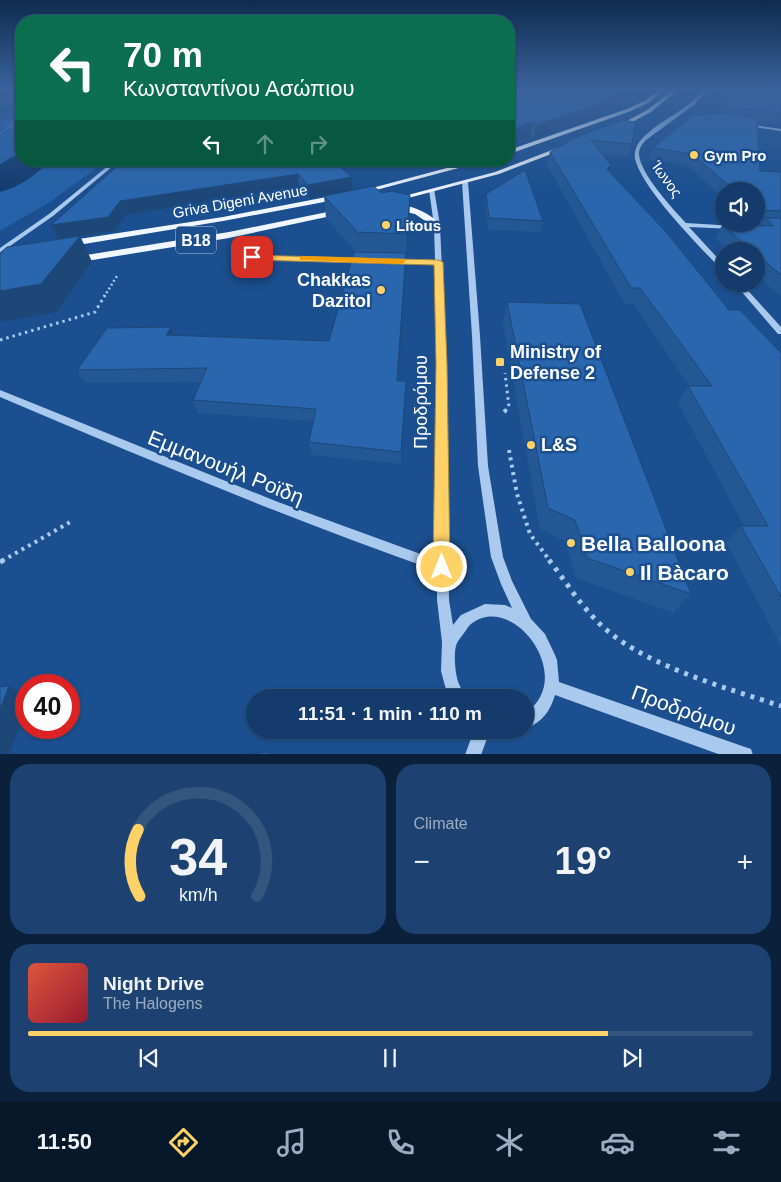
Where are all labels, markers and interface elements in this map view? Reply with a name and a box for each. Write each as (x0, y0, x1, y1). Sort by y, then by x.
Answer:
icon: left (40, 35, 105, 100)
text: 70 m (123, 35, 203, 74)
text: Κωνσταντίνου Ασώπιου (123, 76, 354, 101)
icon: left (198, 130, 226, 158)
icon: ahead (251, 130, 279, 158)
icon: right (304, 130, 332, 158)
place label: Gym Pro (704, 147, 767, 164)
marker: Gym Pro (688, 149, 700, 161)
street label: Ίωνος (648, 157, 686, 200)
street label: Griva Digeni Avenue (171, 181, 309, 221)
map controls (715, 182, 765, 292)
button: sound (715, 182, 765, 232)
place label: Litous (396, 217, 441, 234)
marker: Litous (380, 219, 392, 231)
road number: B18 (176, 226, 216, 254)
pin (231, 236, 273, 278)
button: layers (715, 242, 765, 292)
icon: arrive (238, 243, 266, 271)
place label: Chakkas Dazitol (297, 270, 371, 311)
marker: Chakkas Dazitol (375, 284, 387, 296)
place label: Ministry of Defense 2 (510, 342, 602, 383)
street label: Προδρόμου (411, 355, 431, 449)
marker: Ministry of Defense 2 (494, 356, 506, 368)
street label: Εμμανουήλ Ροϊδη (145, 425, 307, 509)
place label: L&S (541, 435, 577, 455)
marker: L&S (525, 439, 537, 451)
place label: Bella Balloona (581, 532, 726, 555)
marker: Bella Balloona (565, 537, 577, 549)
position arrow (415, 540, 467, 592)
place label: Il Bàcaro (640, 561, 729, 584)
marker: Il Bàcaro (624, 566, 636, 578)
speed limit sign: 40 (15, 674, 80, 739)
street label: Προδρόμου (629, 680, 739, 740)
text: 11:51 · 1 min · 110 m (298, 703, 482, 724)
text: Climate (414, 815, 468, 832)
text: 34 (169, 828, 227, 886)
text: 19° (555, 840, 612, 882)
text: − (414, 846, 430, 877)
text: + (737, 846, 753, 877)
text: km/h (178, 885, 217, 905)
text: Night Drive (103, 973, 204, 994)
text: The Halogens (103, 995, 203, 1012)
icon: previous (135, 1044, 163, 1072)
icon: pause (376, 1044, 404, 1072)
icon: next (618, 1044, 646, 1072)
icon: directions (166, 1125, 201, 1160)
icon: music (274, 1125, 309, 1160)
icon: phone (383, 1125, 418, 1160)
icon: climate (492, 1125, 527, 1160)
icon: car (600, 1125, 635, 1160)
icon: filters (709, 1125, 744, 1160)
text: 11:50 (37, 1129, 92, 1154)

